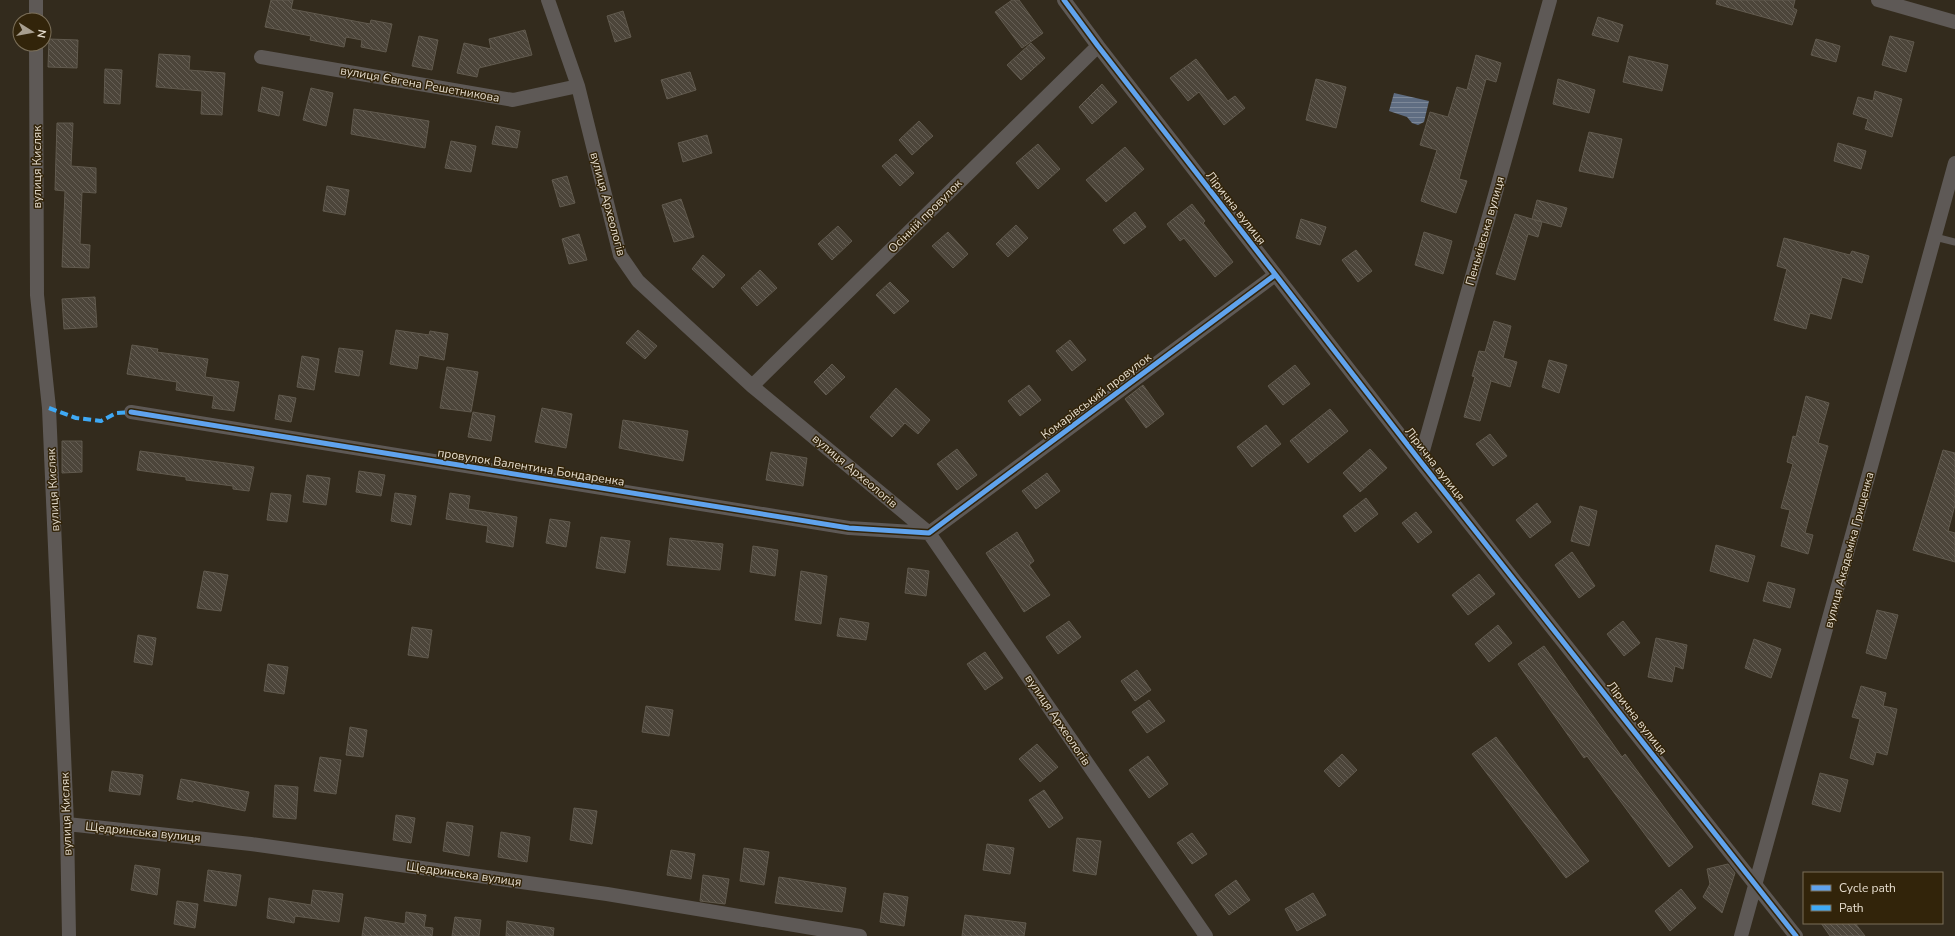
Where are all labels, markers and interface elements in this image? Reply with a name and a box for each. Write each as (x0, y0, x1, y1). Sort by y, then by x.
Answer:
north arrow (12, 12, 52, 52)
text: N (33, 28, 49, 39)
street label: вулиця Євгена Решетникова (339, 62, 501, 106)
street label: вулиця Кисляк (29, 125, 45, 209)
street label: вулиця Археологів (586, 150, 630, 258)
street label: Лірична вулиця (1202, 168, 1270, 248)
street label: Осінній провулок (885, 175, 966, 256)
street label: Пеньківська вулиця (1462, 175, 1508, 287)
street label: Комарівський провулок (1038, 349, 1155, 443)
street label: Лірична вулиця (1401, 424, 1469, 504)
street label: вулиця Археологів (809, 431, 901, 512)
street label: провулок Валентина Бондаренка (436, 444, 626, 490)
street label: вулиця Кисляк (43, 447, 63, 532)
street label: вулиця Академіка Грищенка (1820, 470, 1878, 630)
street label: вулиця Археологів (1022, 671, 1095, 769)
street label: Лірична вулиця (1603, 678, 1671, 758)
street label: вулиця Кисляк (57, 771, 75, 856)
street label: Щедринська вулиця (85, 818, 201, 846)
street label: Щедринська вулиця (406, 858, 522, 890)
legend (1803, 872, 1943, 924)
text: Cycle path (1839, 880, 1896, 896)
text: Path (1839, 900, 1864, 916)

